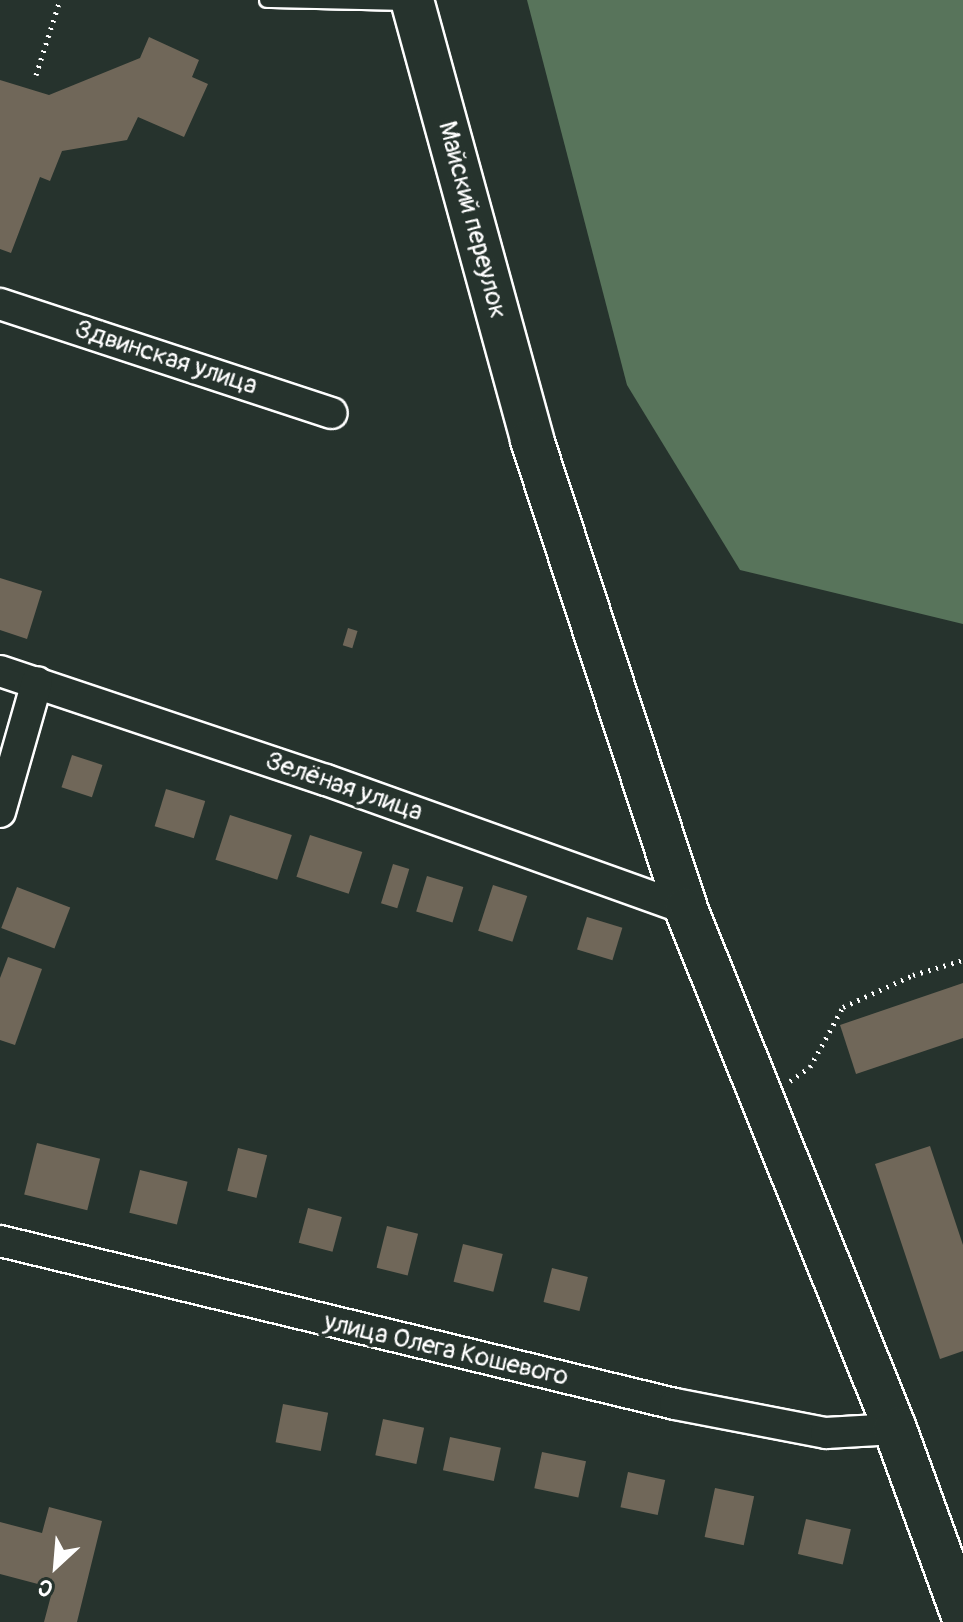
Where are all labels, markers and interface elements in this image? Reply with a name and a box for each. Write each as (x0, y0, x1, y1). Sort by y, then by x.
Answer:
street label: Майский переулок (431, 118, 513, 322)
street label: Здвинская улица (71, 314, 261, 402)
street label: Зелёная улица (261, 746, 427, 828)
street label: улица Олега Кошевого (321, 1307, 571, 1393)
north arrow (16, 1526, 96, 1606)
text: С (33, 1572, 58, 1603)

